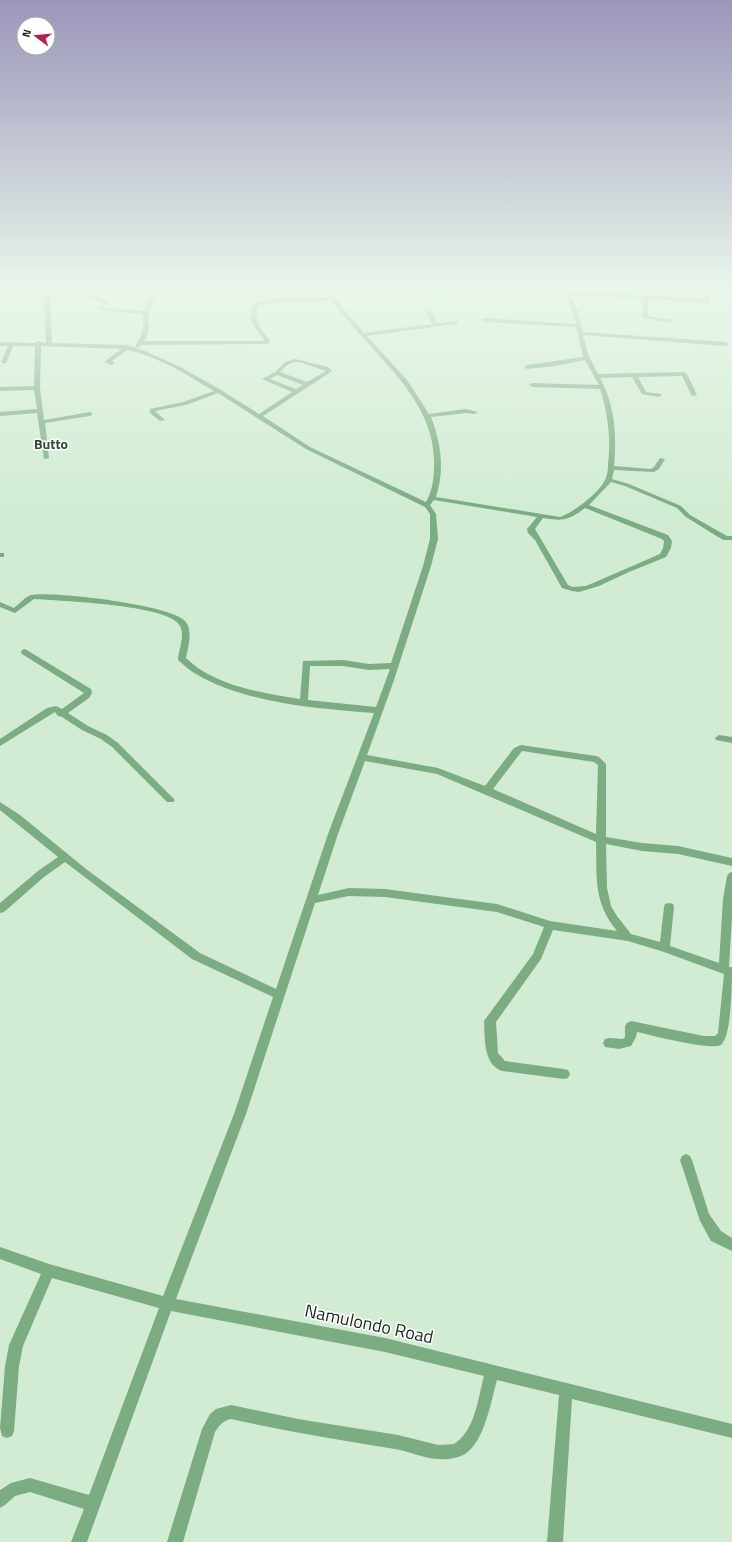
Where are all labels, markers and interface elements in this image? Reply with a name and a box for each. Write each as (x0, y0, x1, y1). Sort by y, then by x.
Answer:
north arrow (16, 16, 56, 56)
text: N (18, 27, 35, 39)
district label: Butto (34, 433, 68, 454)
street label: Namulondo Road (302, 1297, 436, 1350)

